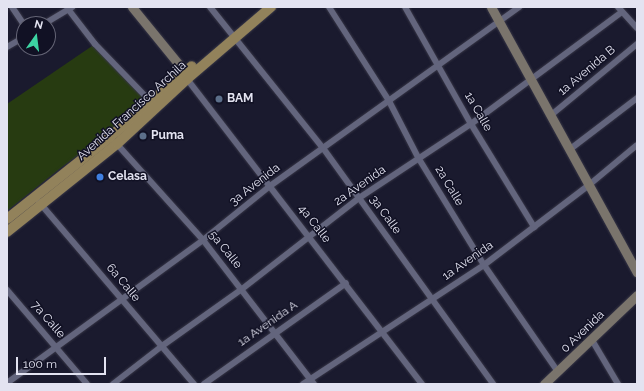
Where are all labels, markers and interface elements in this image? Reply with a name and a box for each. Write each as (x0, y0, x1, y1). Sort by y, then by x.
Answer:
north arrow (16, 16, 56, 56)
text: N (33, 18, 44, 32)
street label: 1a Avenida B (555, 43, 619, 99)
street label: Avenida Francisco Archila (74, 58, 190, 164)
street label: 1a Calle (461, 90, 495, 134)
place label: BAM (227, 92, 253, 106)
marker: BAM (214, 94, 224, 104)
place label: Puma (151, 129, 184, 143)
marker: Puma (138, 131, 148, 141)
street label: 3a Avenida (227, 161, 283, 209)
street label: 2a Avenida (331, 163, 389, 209)
street label: 2a Calle (431, 163, 467, 209)
place label: Celasa (108, 170, 147, 184)
marker: Celasa (95, 172, 105, 182)
street label: 3a Calle (366, 193, 404, 237)
street label: 4a Calle (295, 202, 333, 246)
street label: 5a Calle (205, 228, 245, 272)
street label: 1a Avenida (440, 238, 496, 284)
street label: 6a Calle (103, 261, 143, 305)
street label: 1a Avenida A (235, 298, 301, 350)
street label: 7a Calle (28, 299, 68, 341)
street label: 0 Avenida (558, 308, 608, 356)
scale bar (18, 349, 108, 375)
text: 100 m (23, 357, 57, 371)

